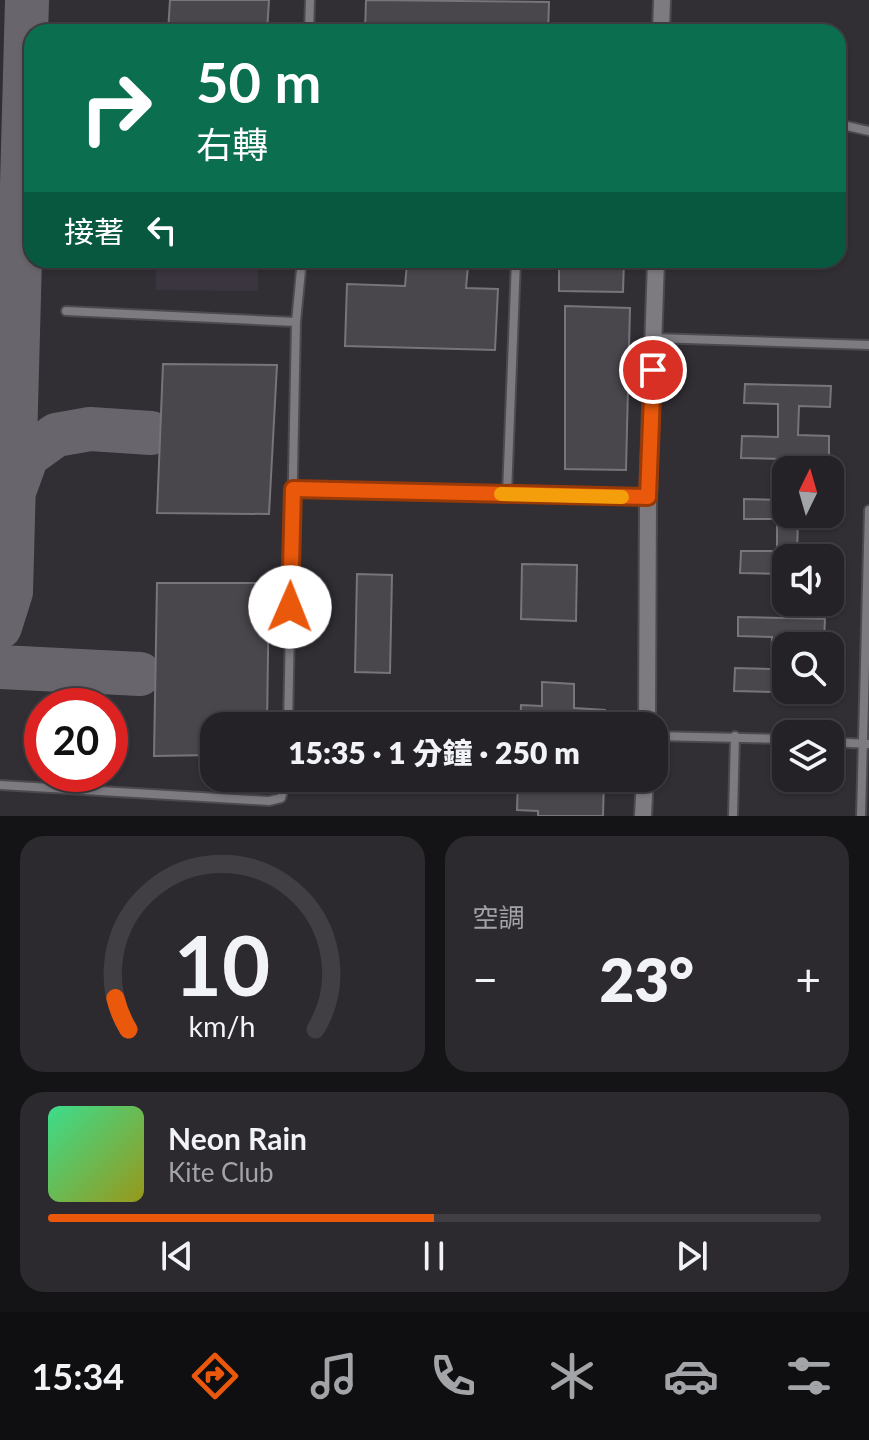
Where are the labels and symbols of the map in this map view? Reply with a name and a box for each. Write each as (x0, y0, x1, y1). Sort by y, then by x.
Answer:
pin (619, 336, 687, 404)
north arrow (772, 456, 844, 528)
position arrow (248, 565, 332, 649)
speed limit sign: 20 (24, 688, 128, 792)

